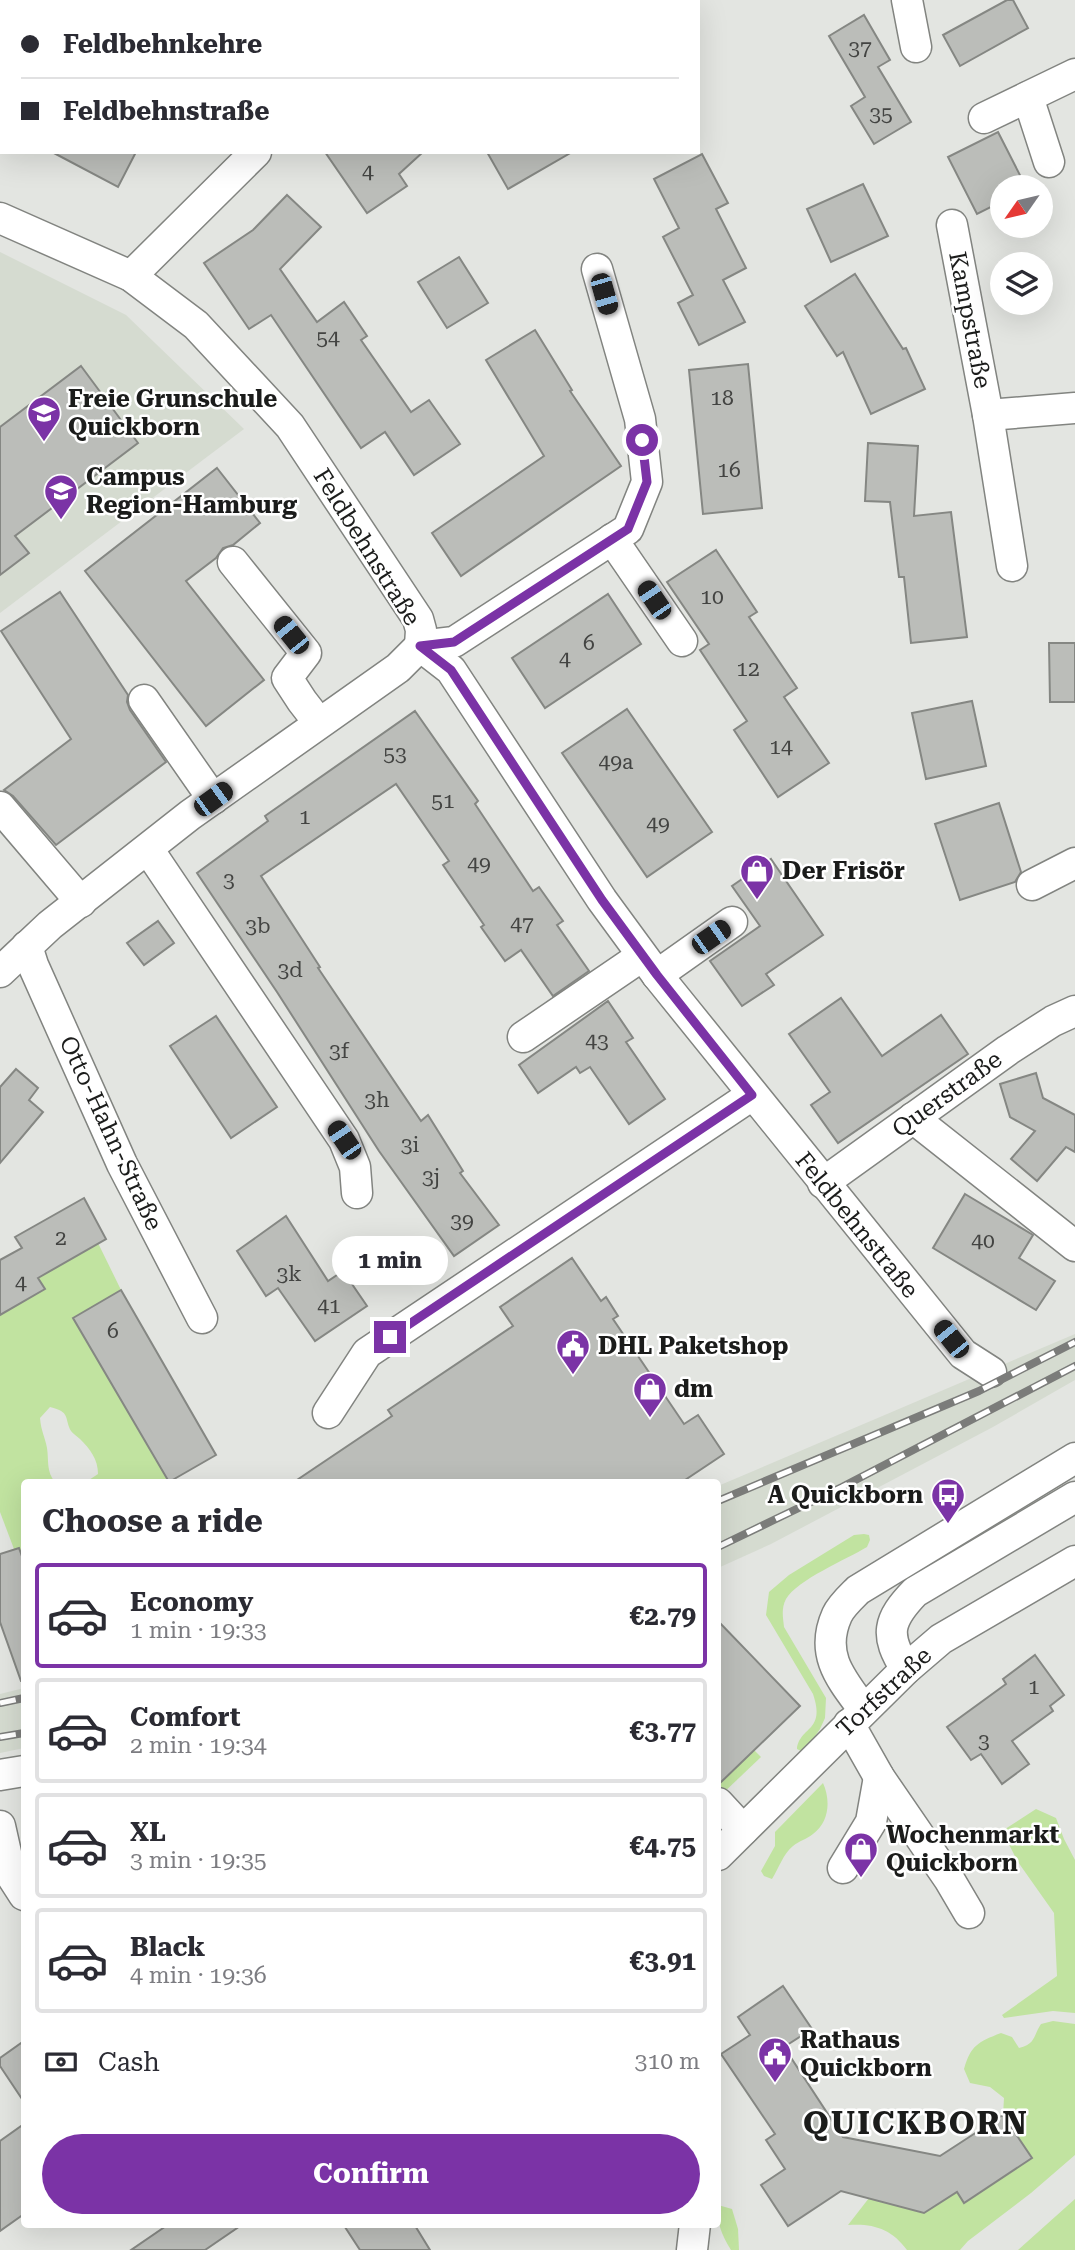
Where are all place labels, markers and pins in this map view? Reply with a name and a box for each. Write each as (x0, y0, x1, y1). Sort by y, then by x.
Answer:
place label: Freie Grunschule Quickborn (68, 385, 277, 441)
school or university icon: Freie Grunschule Quickborn (25, 394, 63, 443)
place label: Campus Region-Hamburg (86, 463, 297, 519)
school or university icon: Campus Region-Hamburg (42, 472, 80, 521)
shop icon: Der Frisör (738, 852, 776, 901)
place label: Der Frisör (782, 857, 905, 885)
public building icon: DHL Paketshop (554, 1327, 592, 1376)
place label: DHL Paketshop (598, 1332, 788, 1360)
shop icon: dm (631, 1370, 669, 1419)
place label: dm (674, 1375, 713, 1403)
bus stop icon: A Quickborn (929, 1476, 967, 1525)
place label: A Quickborn (768, 1481, 923, 1509)
place label: Wochenmarkt Quickborn (886, 1821, 1060, 1877)
shop icon: Wochenmarkt Quickborn (842, 1830, 880, 1879)
place label: Rathaus Quickborn (800, 2026, 932, 2082)
public building icon: Rathaus Quickborn (756, 2035, 794, 2084)

